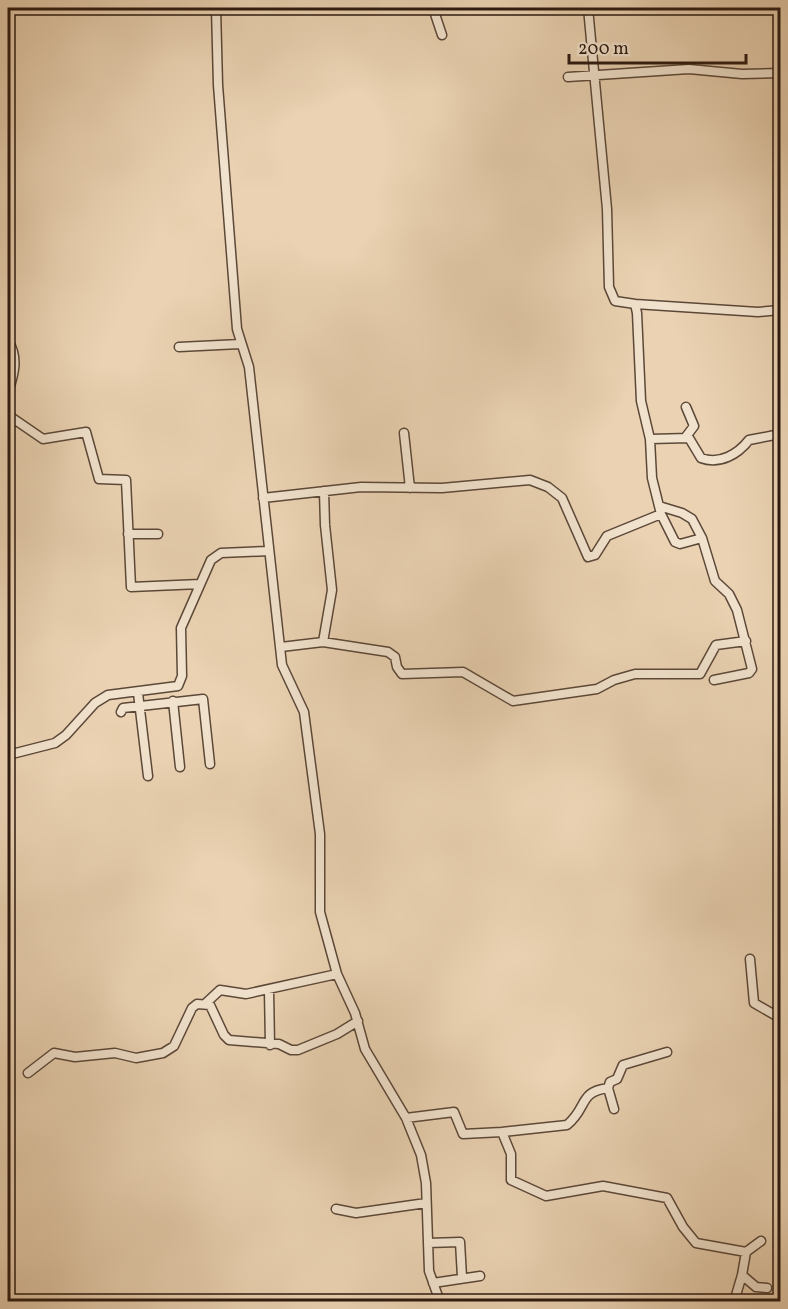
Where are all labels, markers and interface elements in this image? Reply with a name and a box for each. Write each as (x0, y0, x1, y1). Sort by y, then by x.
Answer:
scale bar (569, 27, 746, 65)
text: 200 m (578, 37, 629, 62)

